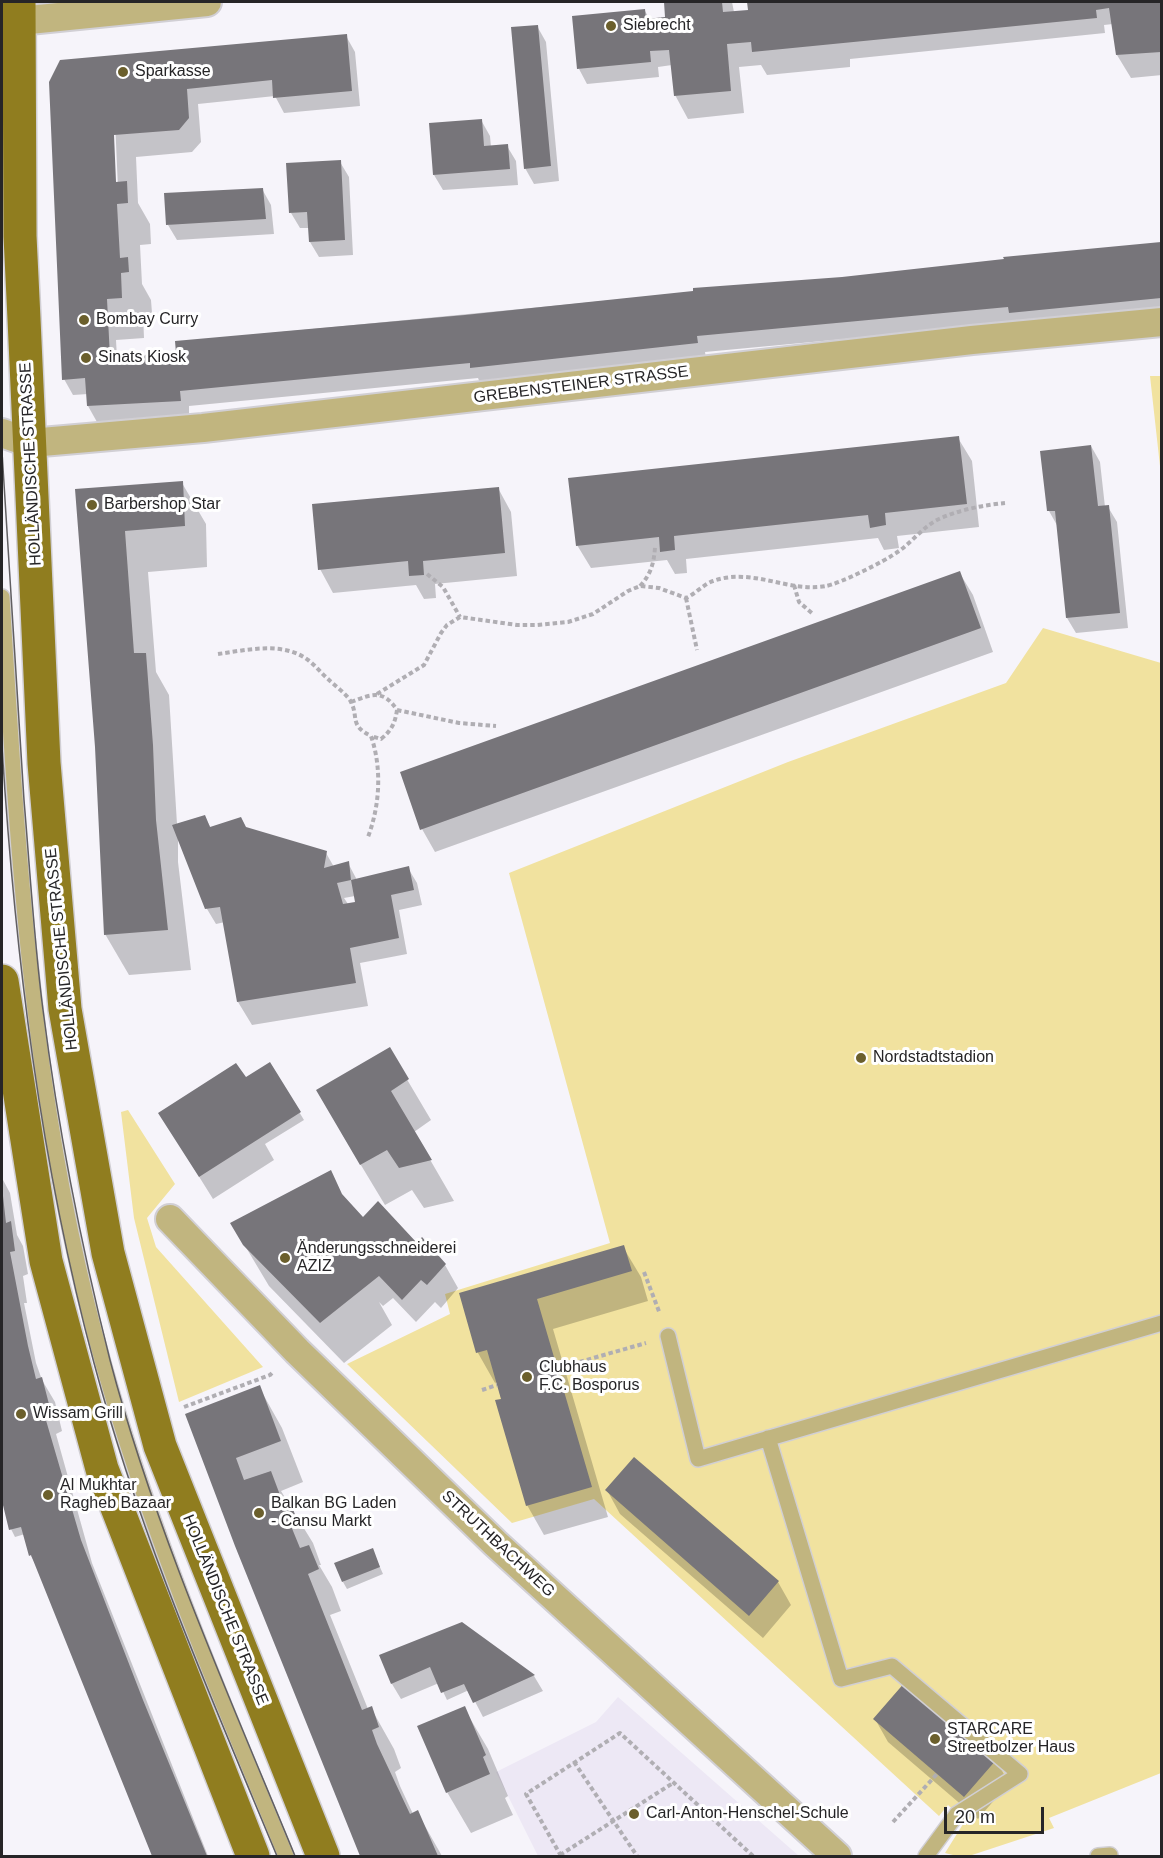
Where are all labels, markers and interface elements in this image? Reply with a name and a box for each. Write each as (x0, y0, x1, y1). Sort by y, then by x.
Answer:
place label: Siebrecht (623, 16, 691, 36)
marker: Siebrecht (604, 19, 618, 33)
place label: Sparkasse (135, 62, 211, 82)
marker: Sparkasse (116, 65, 130, 79)
place label: Bombay Curry (96, 310, 198, 330)
marker: Bombay Curry (77, 313, 91, 327)
place label: Sinats Kiosk (98, 348, 186, 368)
marker: Sinats Kiosk (79, 351, 93, 365)
street label: HOLLÄNDISCHE STRASSE (16, 362, 46, 566)
street label: GREBENSTEINER STRASSE (473, 362, 689, 408)
place label: Barbershop Star (104, 495, 221, 515)
marker: Barbershop Star (85, 498, 99, 512)
street label: HOLLÄNDISCHE STRASSE (42, 847, 82, 1051)
place label: Nordstadtstadion (873, 1048, 994, 1068)
marker: Nordstadtstadion (854, 1051, 868, 1065)
place label: Änderungsschneiderei AZIZ (297, 1239, 456, 1277)
marker: Änderungsschneiderei AZIZ (278, 1251, 292, 1265)
place label: Clubhaus F.C. Bosporus (539, 1358, 639, 1396)
marker: Clubhaus F.C. Bosporus (520, 1370, 534, 1384)
place label: Wissam Grill (33, 1404, 123, 1424)
marker: Wissam Grill (14, 1407, 28, 1421)
place label: Al Mukhtar Ragheb Bazaar (60, 1476, 171, 1514)
street label: STRUTHBACHWEG (437, 1487, 559, 1601)
marker: Al Mukhtar Ragheb Bazaar (41, 1488, 55, 1502)
place label: Balkan BG Laden - Cansu Markt (271, 1494, 396, 1532)
marker: Balkan BG Laden - Cansu Markt (252, 1506, 266, 1520)
street label: HOLLÄNDISCHE STRASSE (178, 1512, 272, 1708)
place label: STARCARE Streetbolzer Haus (947, 1720, 1075, 1758)
marker: STARCARE Streetbolzer Haus (928, 1732, 942, 1746)
scale bar (947, 1795, 1048, 1833)
place label: Carl-Anton-Henschel-Schule (646, 1804, 849, 1824)
marker: Carl-Anton-Henschel-Schule (627, 1807, 641, 1821)
text: 20 m (955, 1807, 995, 1827)

